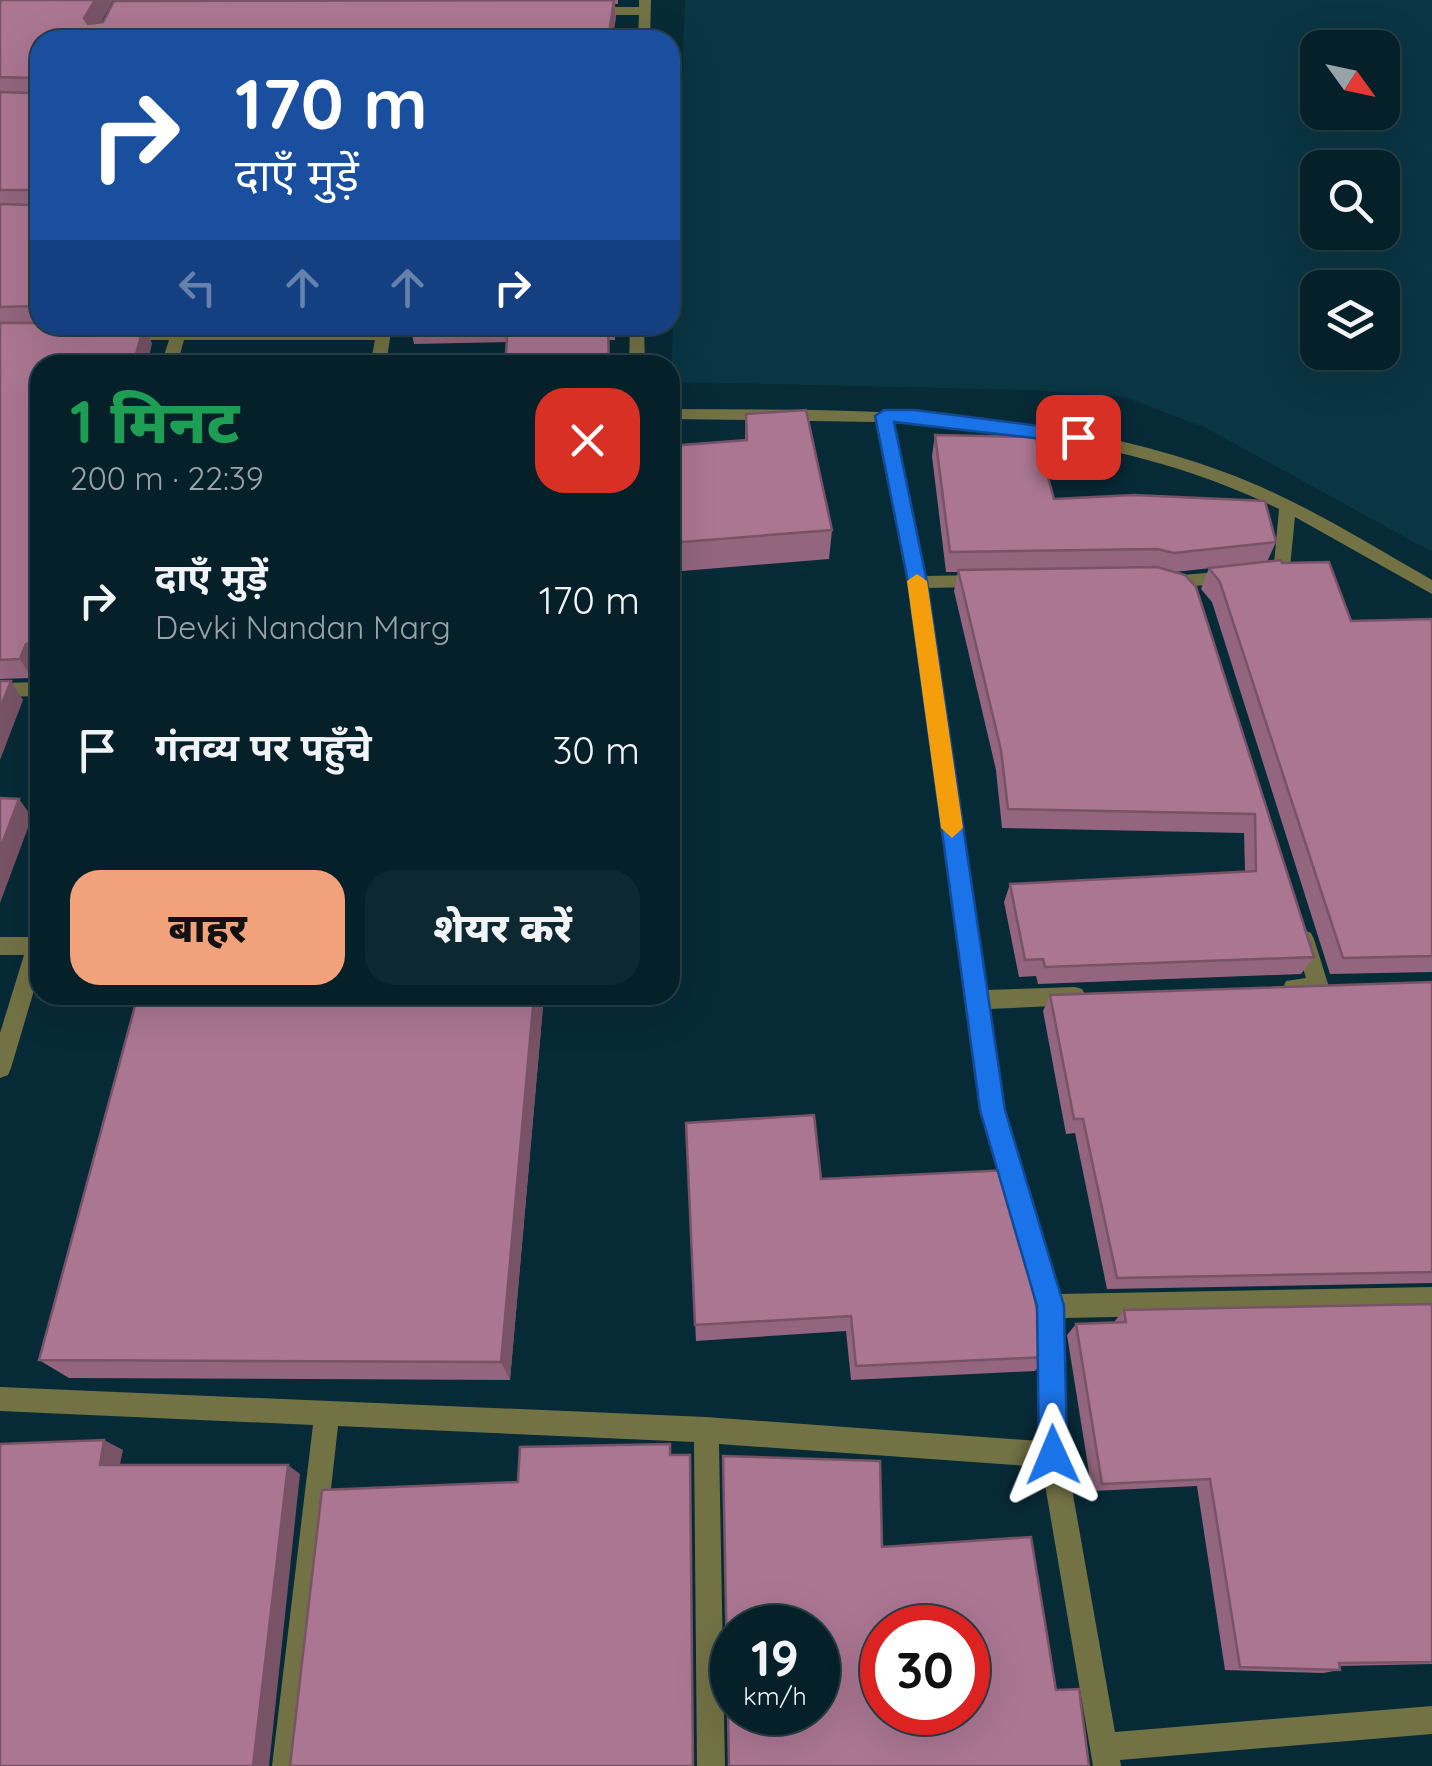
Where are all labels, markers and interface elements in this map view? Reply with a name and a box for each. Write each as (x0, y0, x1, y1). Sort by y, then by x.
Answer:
north arrow (1300, 30, 1400, 130)
map controls (1300, 30, 1400, 370)
text: 170 m (235, 59, 428, 147)
icon: right (70, 70, 200, 200)
text: दाएँ मुड़ें (235, 146, 359, 202)
button: search (1300, 150, 1400, 250)
icon: left (170, 260, 225, 315)
icon: ahead (275, 260, 330, 315)
icon: ahead (380, 260, 435, 315)
icon: right (485, 260, 540, 315)
button: layers (1300, 270, 1400, 370)
text: 1 मिनट (70, 383, 239, 458)
button: close (535, 388, 640, 493)
pin (1036, 395, 1121, 480)
icon: arrive (1051, 410, 1106, 465)
text: 200 m · 22:39 (70, 458, 264, 498)
text: दाएँ मुड़ें (155, 553, 268, 601)
icon: right (70, 573, 125, 628)
text: 170 m (539, 576, 640, 624)
text: Devki Nandan Marg (155, 607, 451, 647)
icon: arrive (70, 723, 125, 778)
text: गंतव्य पर पहुँचे (155, 723, 372, 771)
text: 30 m (552, 726, 640, 774)
button: बाहर (70, 870, 345, 985)
button: शेयर करें (365, 870, 640, 985)
position arrow (1001, 1403, 1105, 1507)
speed limit sign: 30 (860, 1605, 990, 1735)
text: 19 (751, 1626, 799, 1689)
text: km/h (743, 1680, 807, 1711)

